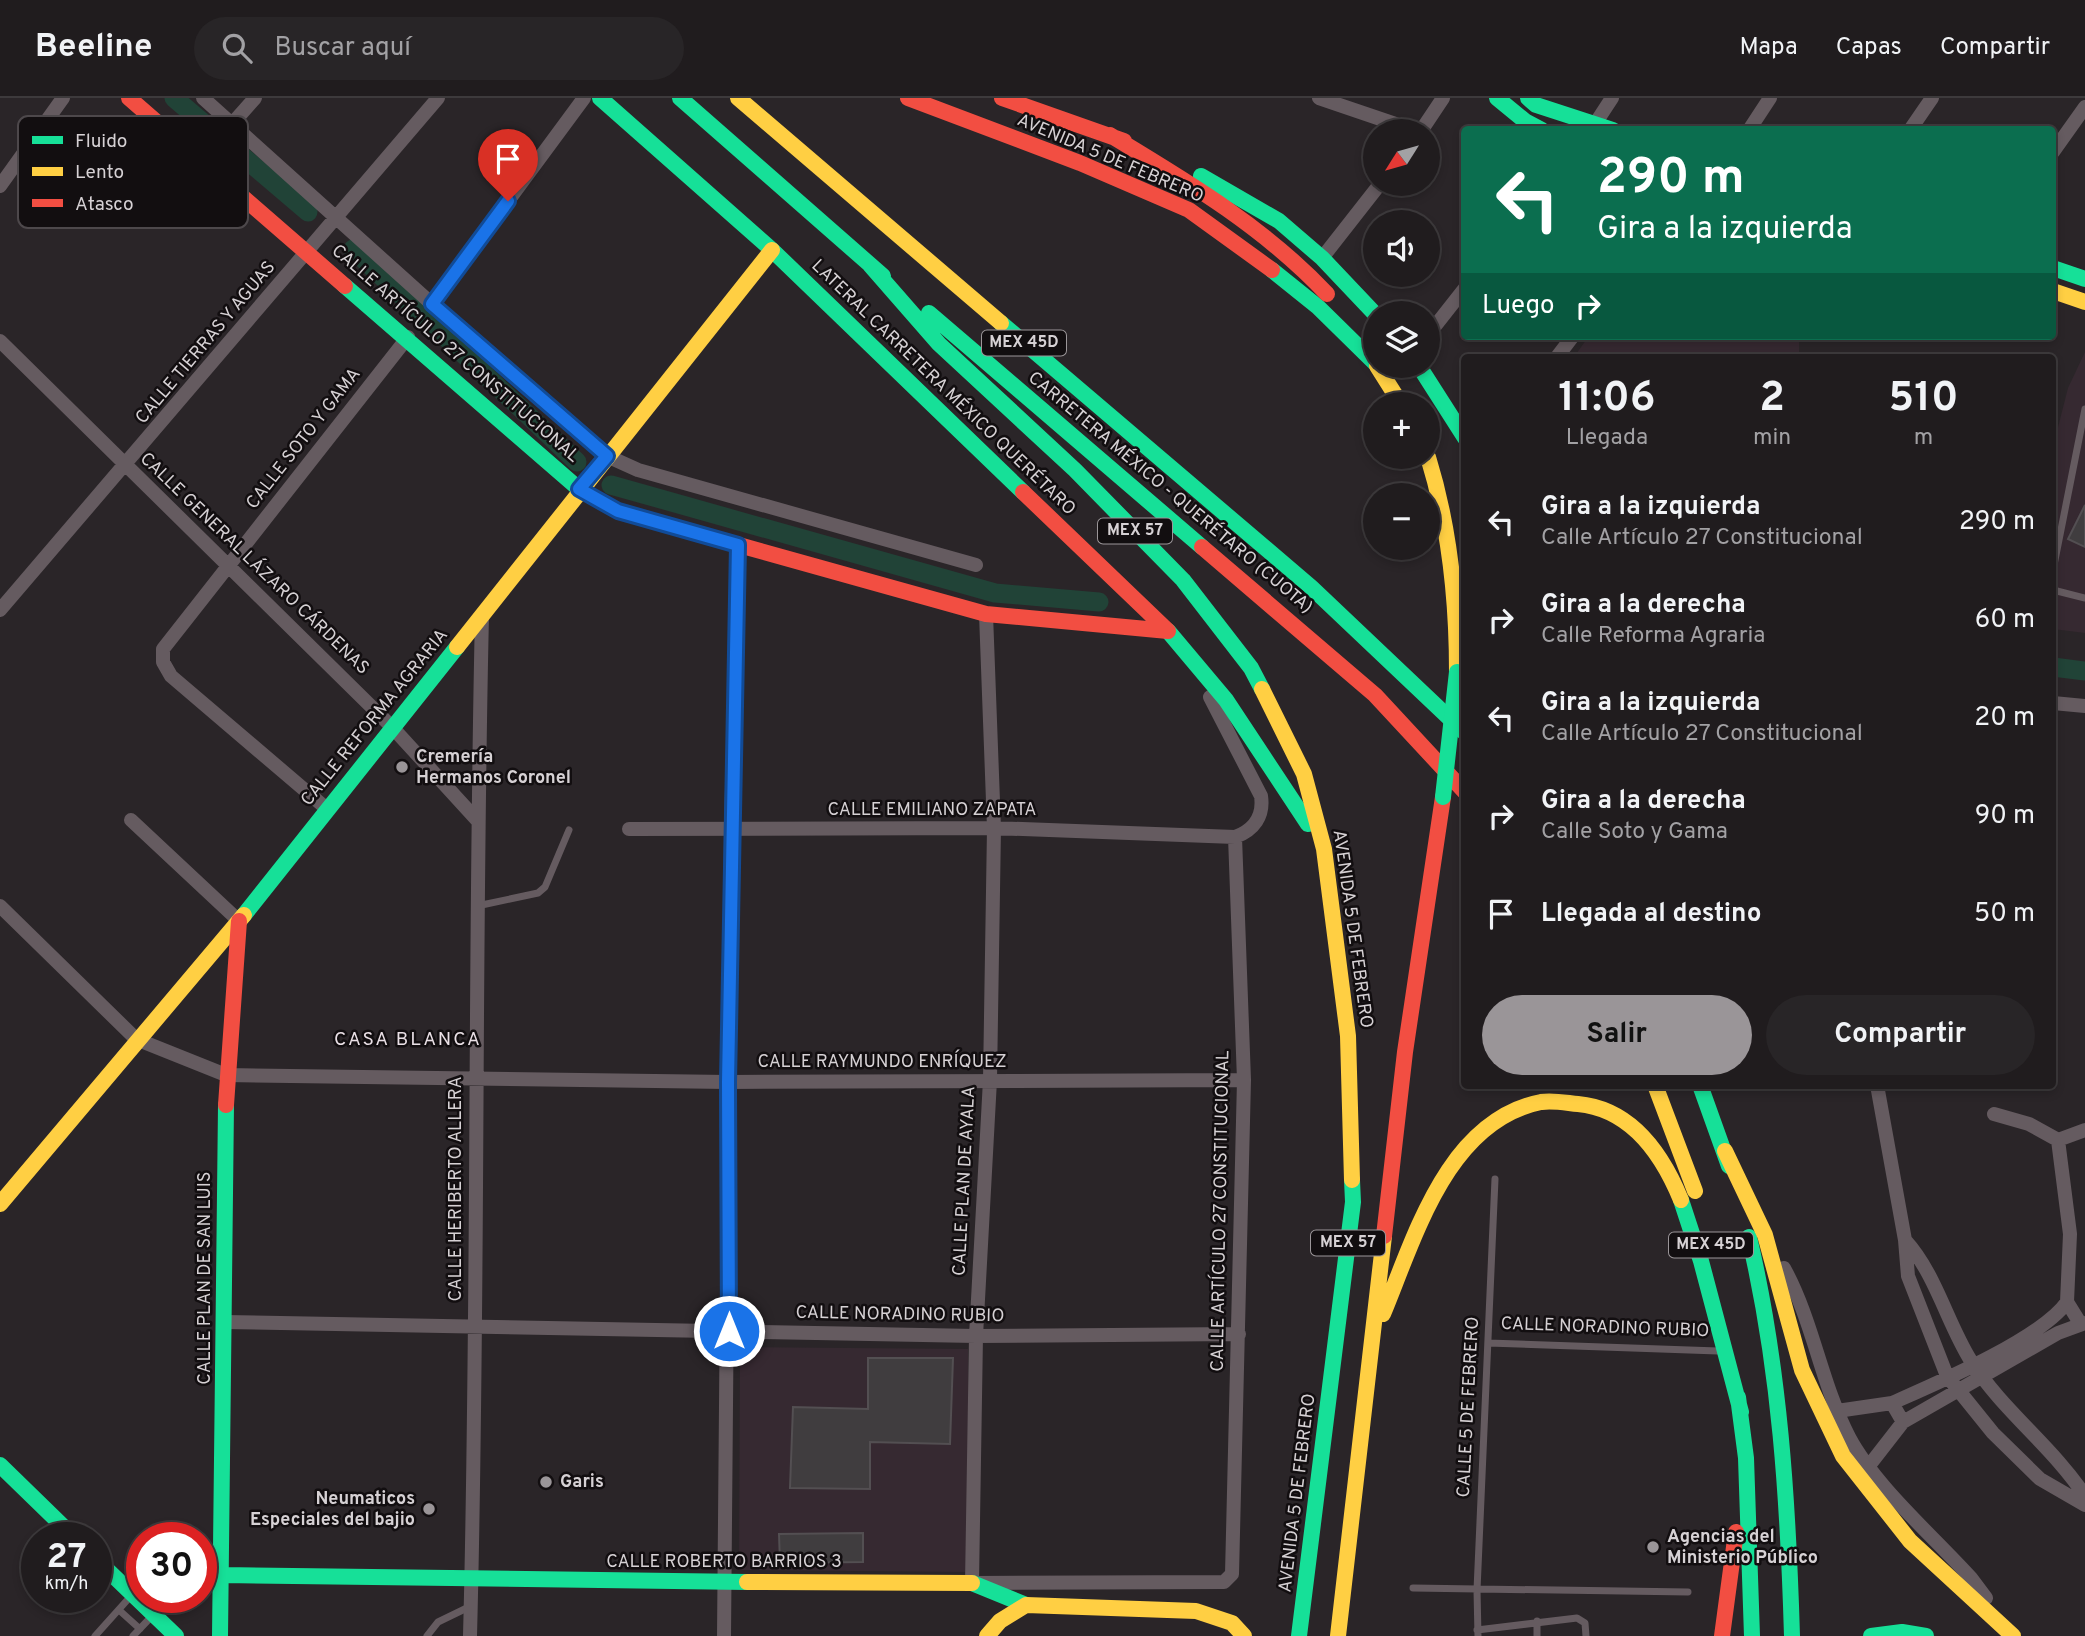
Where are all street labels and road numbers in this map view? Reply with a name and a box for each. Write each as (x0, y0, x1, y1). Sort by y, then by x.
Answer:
street label: AVENIDA 5 DE FEBRERO (1013, 109, 1207, 209)
street label: CALLE ARTÍCULO 27 CONSTITUCIONAL (326, 238, 585, 468)
street label: LATERAL CARRETERA MÉXICO QUERÉTARO (806, 254, 1082, 521)
street label: CALLE TIERRAS Y AGUAS (131, 257, 281, 429)
road number: MEX 45D (982, 330, 1066, 356)
street label: CALLE SOTO Y GAMA (242, 364, 366, 514)
street label: CARRETERA MÉXICO - QUERÉTARO (CUOTA) (1023, 365, 1318, 619)
street label: CALLE GENERAL LÁZARO CÁRDENAS (134, 446, 375, 680)
road number: MEX 57 (1098, 518, 1172, 544)
street label: CALLE REFORMA AGRARIA (296, 625, 454, 811)
street label: CALLE EMILIANO ZAPATA (828, 799, 1036, 822)
street label: AVENIDA 5 DE FEBRERO (1327, 828, 1377, 1030)
street label: CALLE RAYMUNDO ENRÍQUEZ (757, 1049, 1007, 1074)
street label: CALLE ARTÍCULO 27 CONSTITUCIONAL (1205, 1050, 1235, 1372)
street label: CALLE HERIBERTO ALLERA (445, 1076, 468, 1302)
street label: CALLE PLAN DE AYALA (949, 1085, 981, 1277)
street label: CALLE PLAN DE SAN LUIS (194, 1171, 217, 1385)
road number: MEX 57 (1311, 1231, 1385, 1256)
road number: MEX 45D (1669, 1232, 1753, 1258)
street label: CALLE NORADINO RUBIO (795, 1302, 1005, 1328)
street label: CALLE NORADINO RUBIO (1500, 1313, 1710, 1343)
street label: CALLE 5 DE FEBRERO (1453, 1316, 1485, 1498)
street label: AVENIDA 5 DE FEBRERO (1274, 1392, 1322, 1594)
street label: CALLE ROBERTO BARRIOS 3 (606, 1551, 842, 1574)

